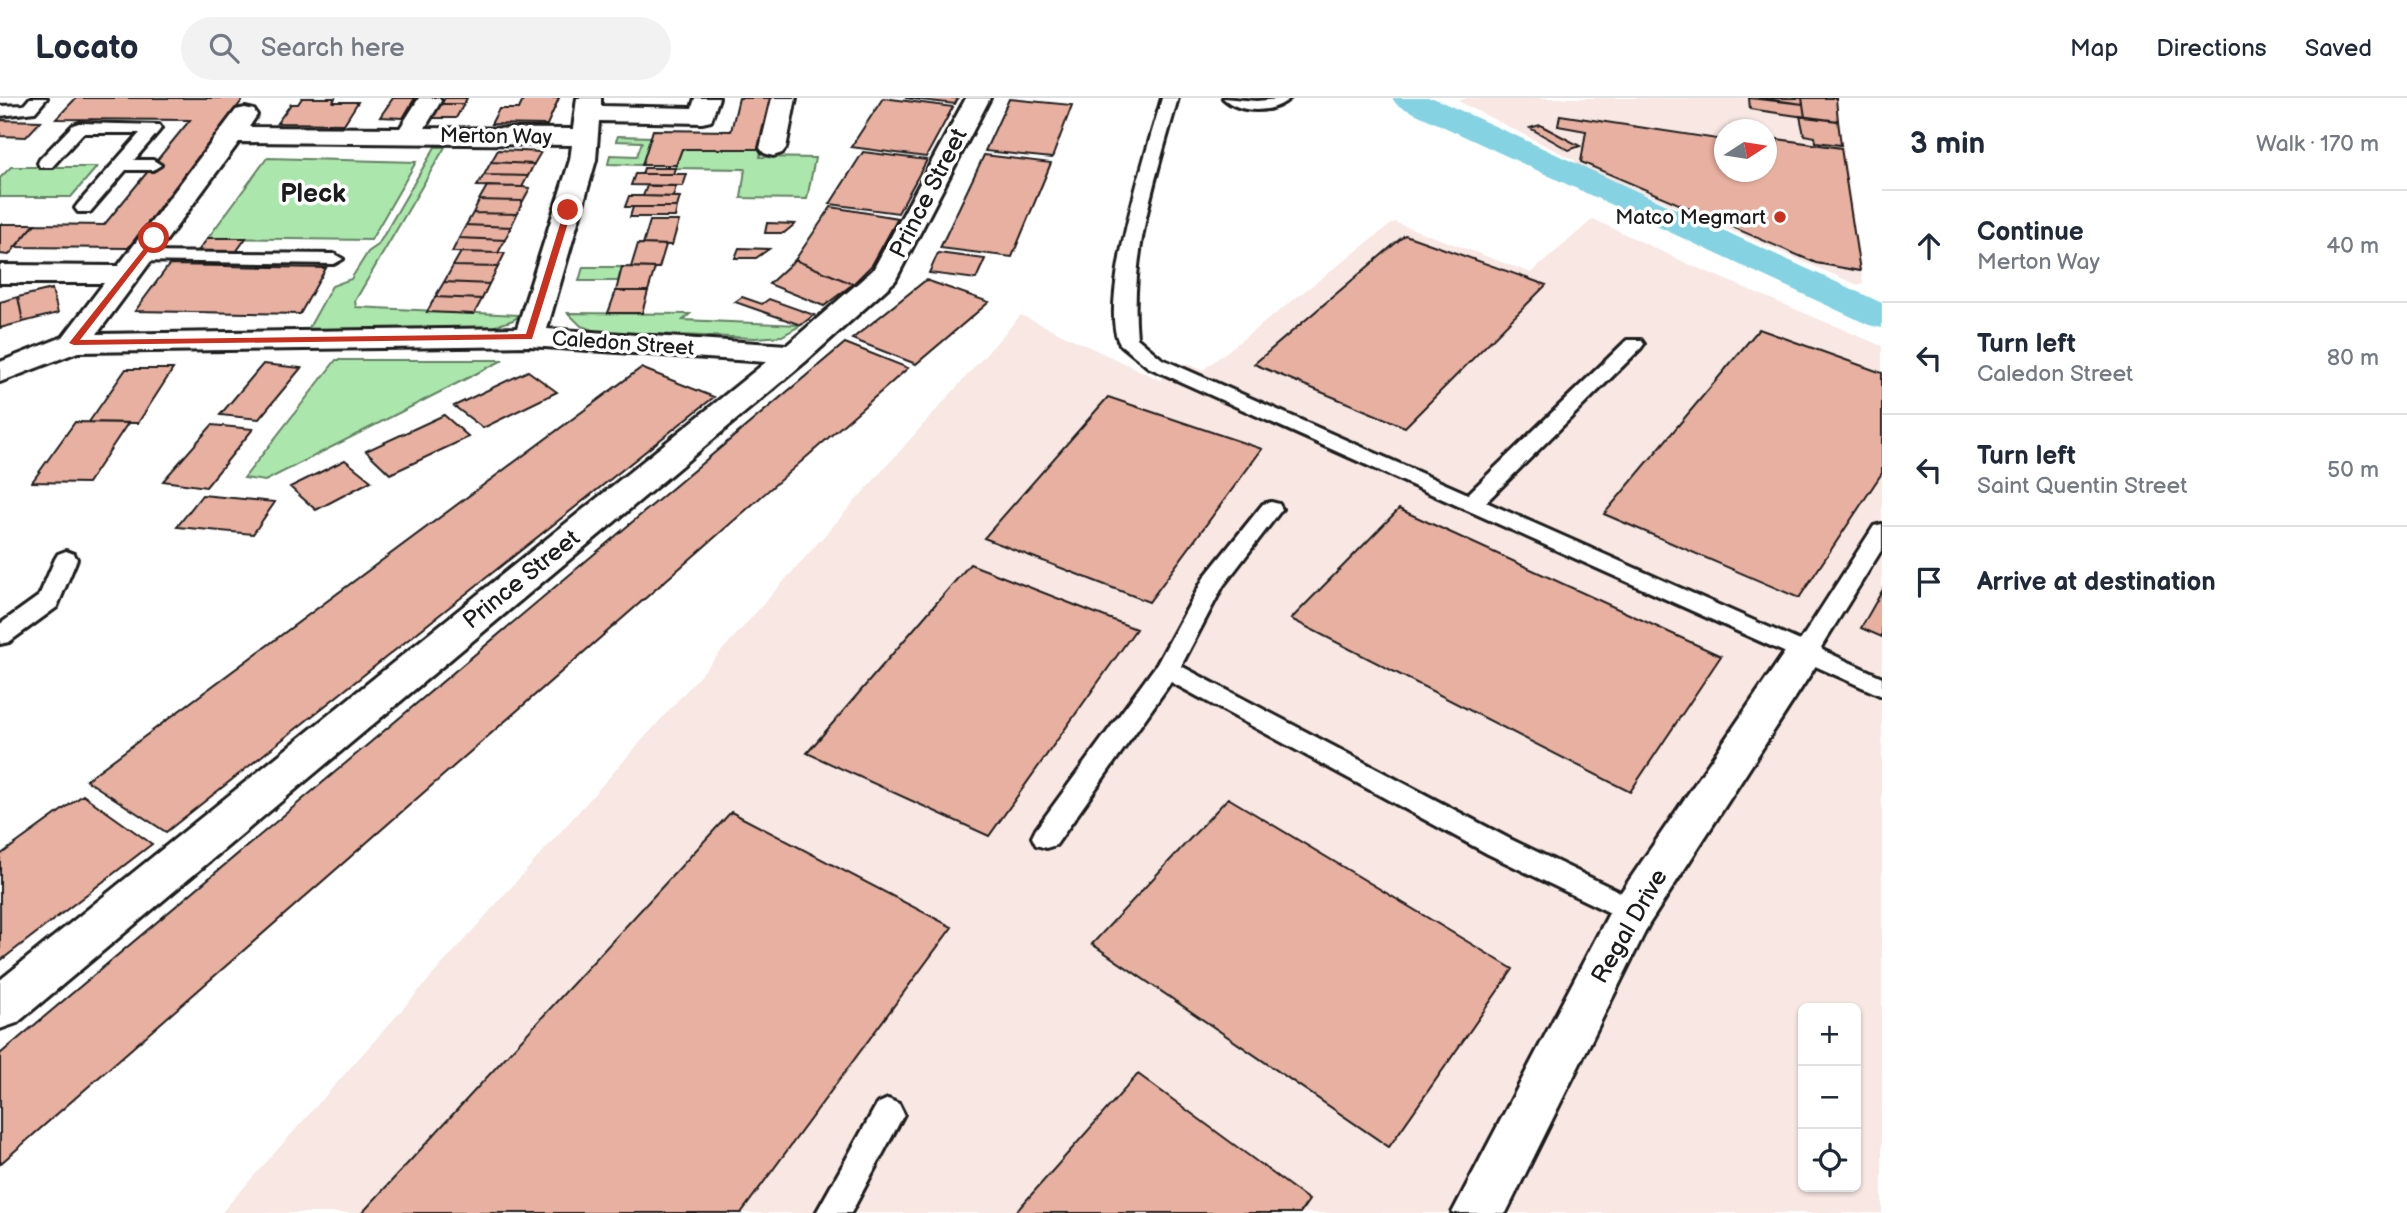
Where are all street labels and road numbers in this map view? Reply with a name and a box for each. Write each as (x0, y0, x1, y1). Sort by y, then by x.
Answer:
street label: Merton Way (440, 123, 553, 150)
street label: Prince Street (883, 123, 974, 263)
street label: Caledon Street (551, 326, 695, 361)
street label: Prince Street (457, 523, 586, 635)
street label: Regal Drive (1585, 864, 1674, 989)

